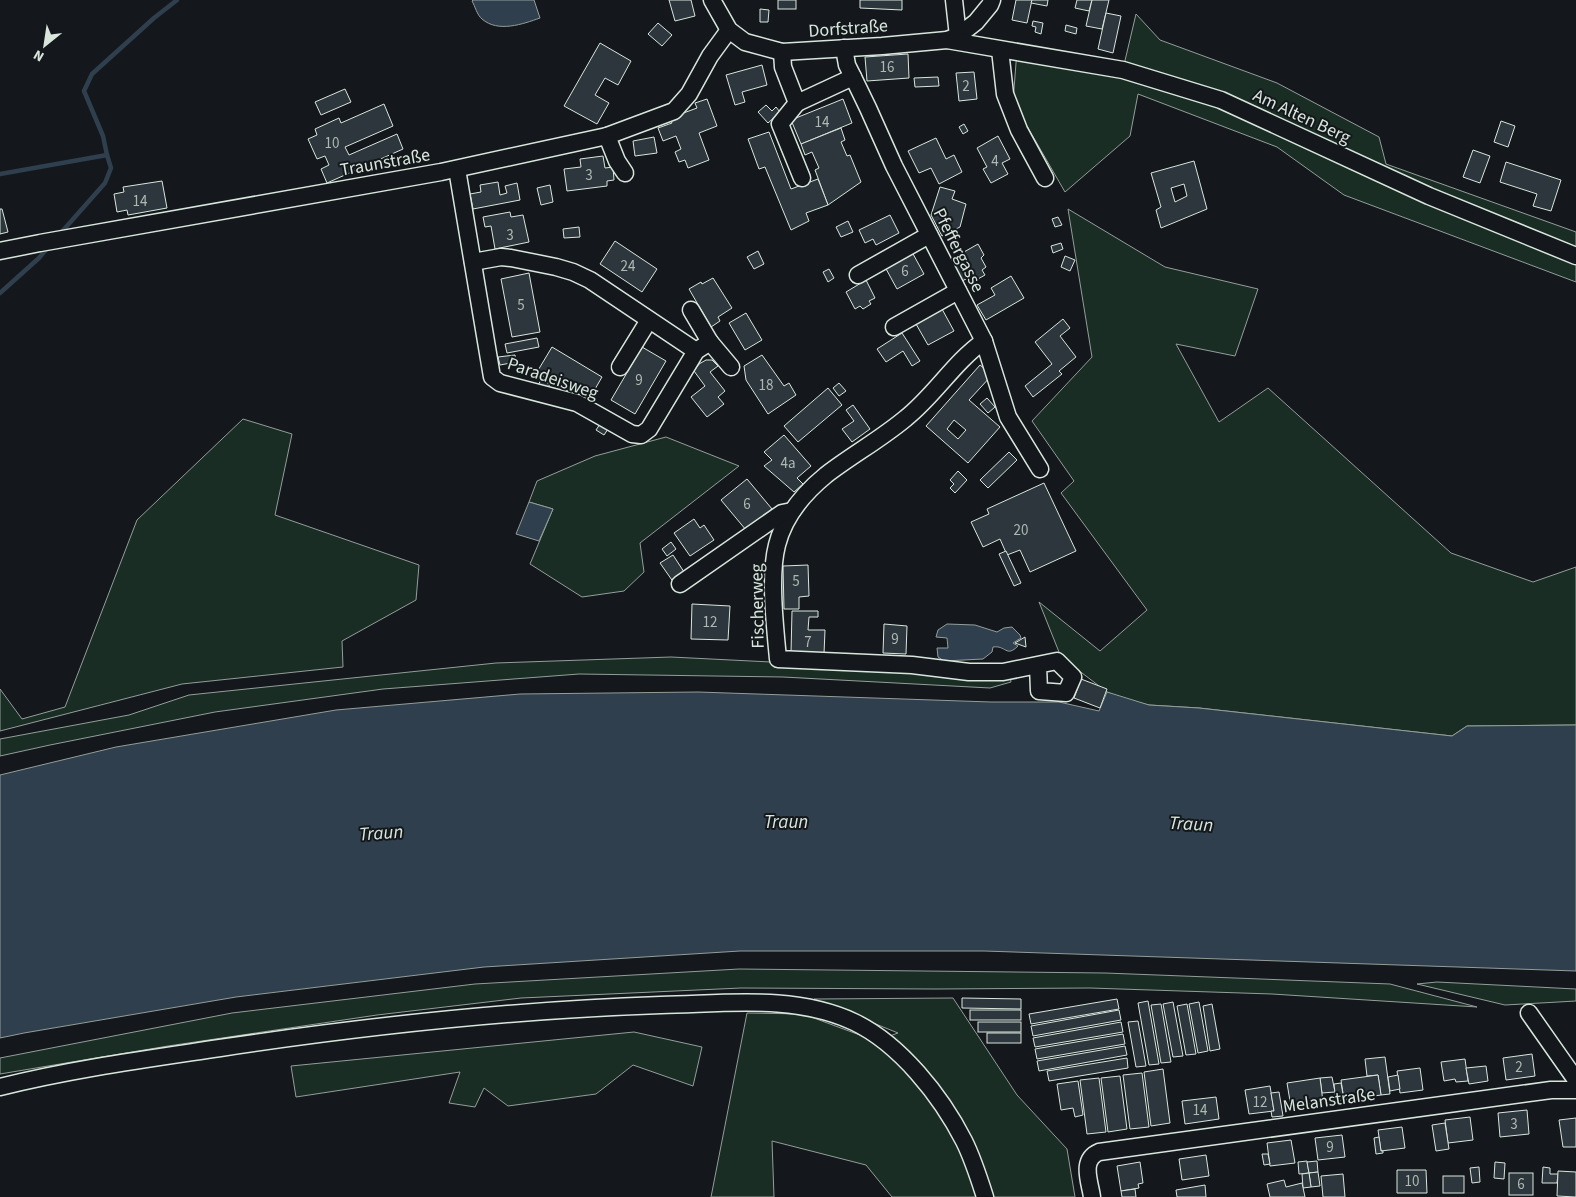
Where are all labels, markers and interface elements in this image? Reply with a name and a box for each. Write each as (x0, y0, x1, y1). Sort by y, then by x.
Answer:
street label: Dorfstraße (807, 13, 889, 44)
north arrow (20, 20, 70, 70)
text: N (30, 44, 48, 66)
house number: 16 (880, 57, 894, 78)
house number: 2 (962, 76, 970, 97)
street label: Am Alten Berg (1249, 83, 1355, 150)
house number: 14 (815, 112, 830, 133)
house number: 10 (325, 133, 339, 154)
street label: Traunstraße (338, 142, 432, 183)
house number: 4 (991, 151, 999, 172)
house number: 3 (585, 165, 593, 186)
house number: 14 (133, 191, 148, 212)
street label: Pfeffergasse (927, 204, 990, 297)
house number: 3 (506, 225, 514, 246)
house number: 24 (621, 256, 636, 277)
house number: 6 (901, 261, 909, 282)
house number: 5 (517, 295, 525, 316)
street label: Paradeisweg (504, 351, 602, 406)
house number: 9 (635, 370, 643, 391)
house number: 18 (759, 375, 773, 396)
house number: 4a (780, 453, 796, 474)
house number: 6 (743, 494, 751, 515)
house number: 20 (1014, 520, 1028, 541)
street label: Fischerweg (744, 563, 771, 649)
house number: 5 (792, 571, 800, 592)
house number: 12 (703, 612, 717, 633)
house number: 9 (891, 629, 899, 650)
house number: 7 (804, 632, 812, 653)
water label: Traun (764, 809, 808, 836)
water label: Traun (1168, 810, 1214, 839)
water label: Traun (358, 818, 404, 849)
house number: 2 (1515, 1057, 1523, 1078)
street label: Melanstraße (1281, 1082, 1377, 1119)
house number: 12 (1253, 1092, 1267, 1113)
house number: 14 (1193, 1100, 1208, 1121)
house number: 3 (1510, 1114, 1518, 1135)
house number: 9 (1326, 1137, 1334, 1158)
house number: 10 (1405, 1171, 1419, 1192)
house number: 6 (1517, 1174, 1525, 1195)

